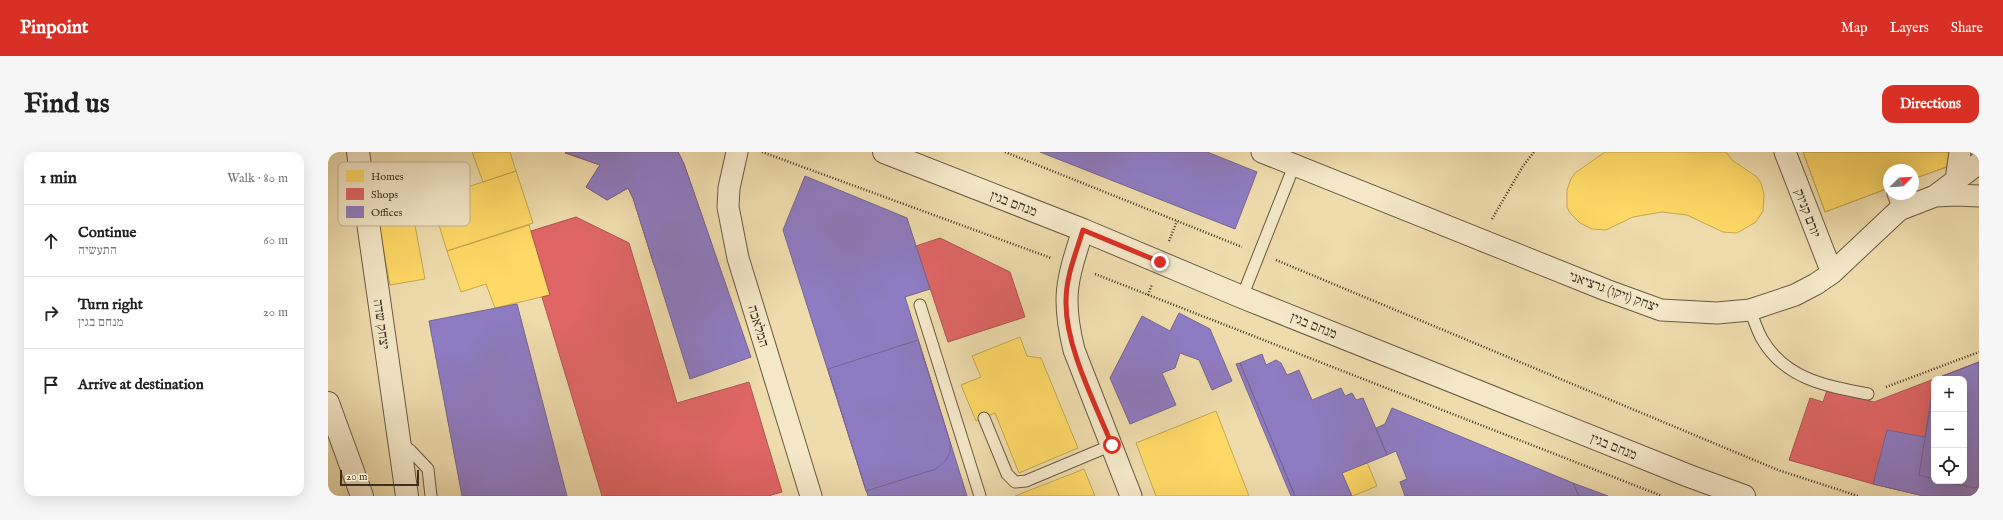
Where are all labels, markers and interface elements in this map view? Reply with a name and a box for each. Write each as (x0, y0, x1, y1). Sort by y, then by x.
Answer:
text: Pinpoint (20, 16, 88, 40)
text: Map (1841, 19, 1868, 37)
text: Layers (1890, 19, 1929, 37)
text: Share (1951, 19, 1983, 37)
button: Directions (1882, 85, 1979, 123)
text: Find us (24, 87, 110, 122)
legend (338, 162, 470, 226)
north arrow (1883, 164, 1919, 200)
text: 1 min (40, 168, 77, 189)
text: Walk · 80 m (227, 170, 288, 187)
text: Homes (371, 170, 404, 184)
street label: יורם קניוק (1790, 186, 1825, 241)
street label: מנחם בגין (988, 187, 1040, 221)
text: Shops (371, 188, 398, 202)
text: Offices (371, 206, 402, 220)
text: Continue (78, 223, 136, 242)
icon: ahead (40, 230, 62, 252)
text: 60 m (263, 232, 288, 249)
text: התעשיה (78, 242, 117, 259)
route end (1151, 253, 1169, 271)
street label: יצחק (זיקו) גרציאני (1566, 267, 1661, 317)
text: Turn right (78, 295, 143, 314)
street label: יצחק שדה (369, 298, 393, 351)
icon: right (40, 302, 62, 324)
street label: המלאכה (743, 303, 773, 350)
text: 20 m (263, 304, 288, 321)
street label: מנחם בגין (1288, 308, 1340, 343)
text: מנחם בגין (78, 314, 123, 331)
icon: arrive (40, 374, 62, 396)
text: Arrive at destination (78, 375, 204, 394)
map controls (1931, 376, 1967, 484)
button: + (1931, 376, 1967, 412)
button: − (1931, 412, 1967, 448)
street label: מנחם בגין (1588, 429, 1640, 464)
route start (1103, 436, 1121, 454)
button: locate (1931, 448, 1967, 484)
scale bar (340, 468, 419, 487)
text: 20 m (346, 470, 367, 484)

